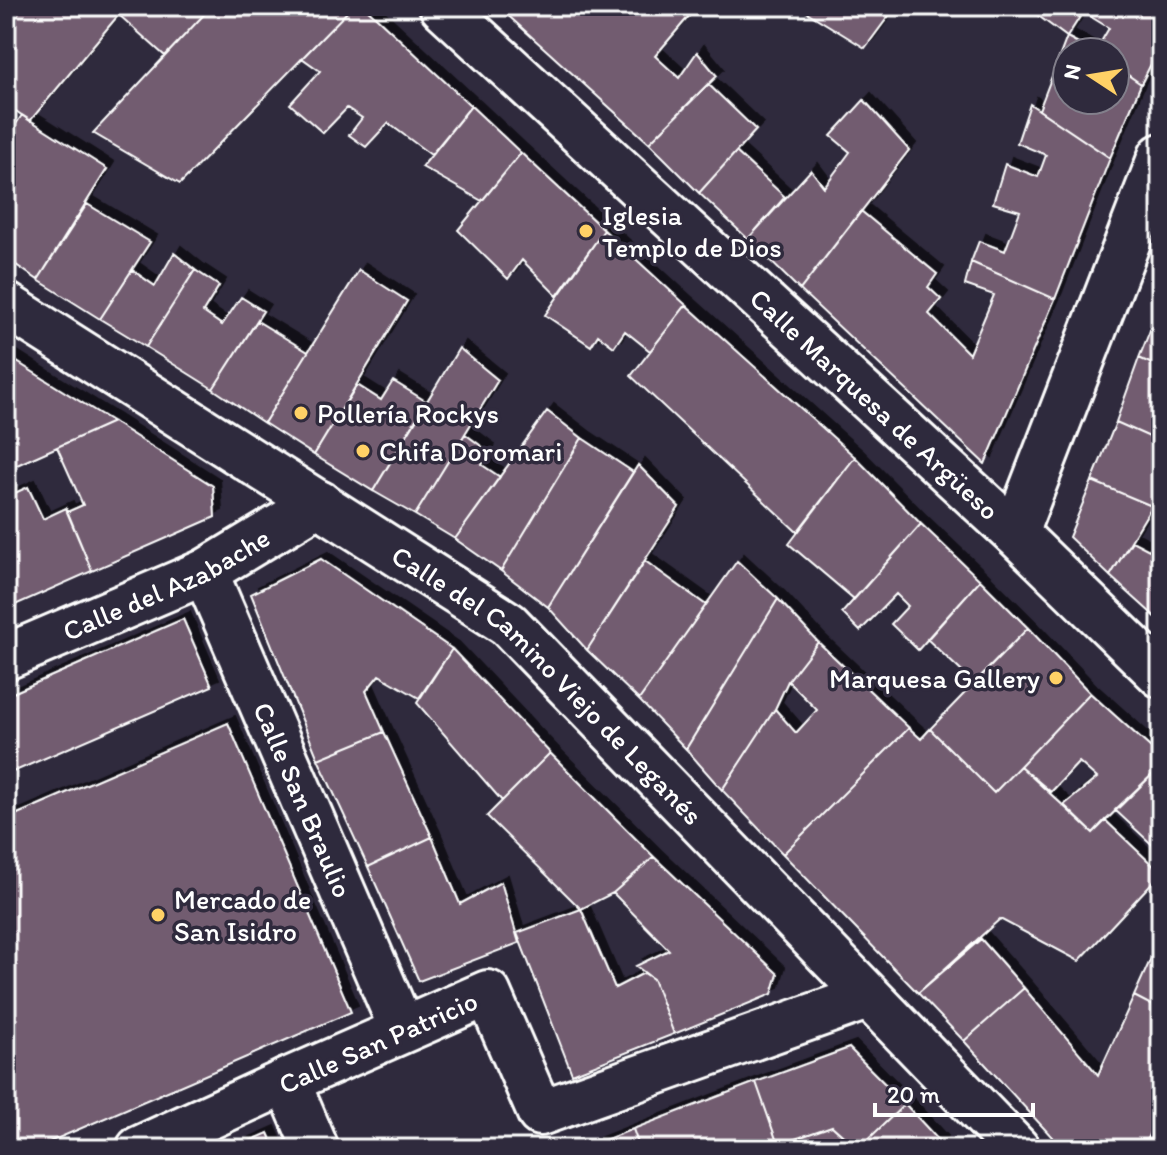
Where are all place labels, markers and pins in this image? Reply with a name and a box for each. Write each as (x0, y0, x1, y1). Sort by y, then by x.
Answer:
place label: Iglesia Templo de Dios (602, 198, 782, 264)
marker: Iglesia Templo de Dios (577, 222, 595, 240)
place label: Pollería Rockys (317, 396, 499, 430)
marker: Pollería Rockys (292, 404, 310, 422)
place label: Chifa Doromari (379, 434, 562, 468)
marker: Chifa Doromari (354, 442, 372, 460)
place label: Marquesa Gallery (829, 661, 1040, 695)
marker: Marquesa Gallery (1047, 669, 1065, 687)
place label: Mercado de San Isidro (174, 882, 311, 948)
marker: Mercado de San Isidro (149, 906, 167, 924)

